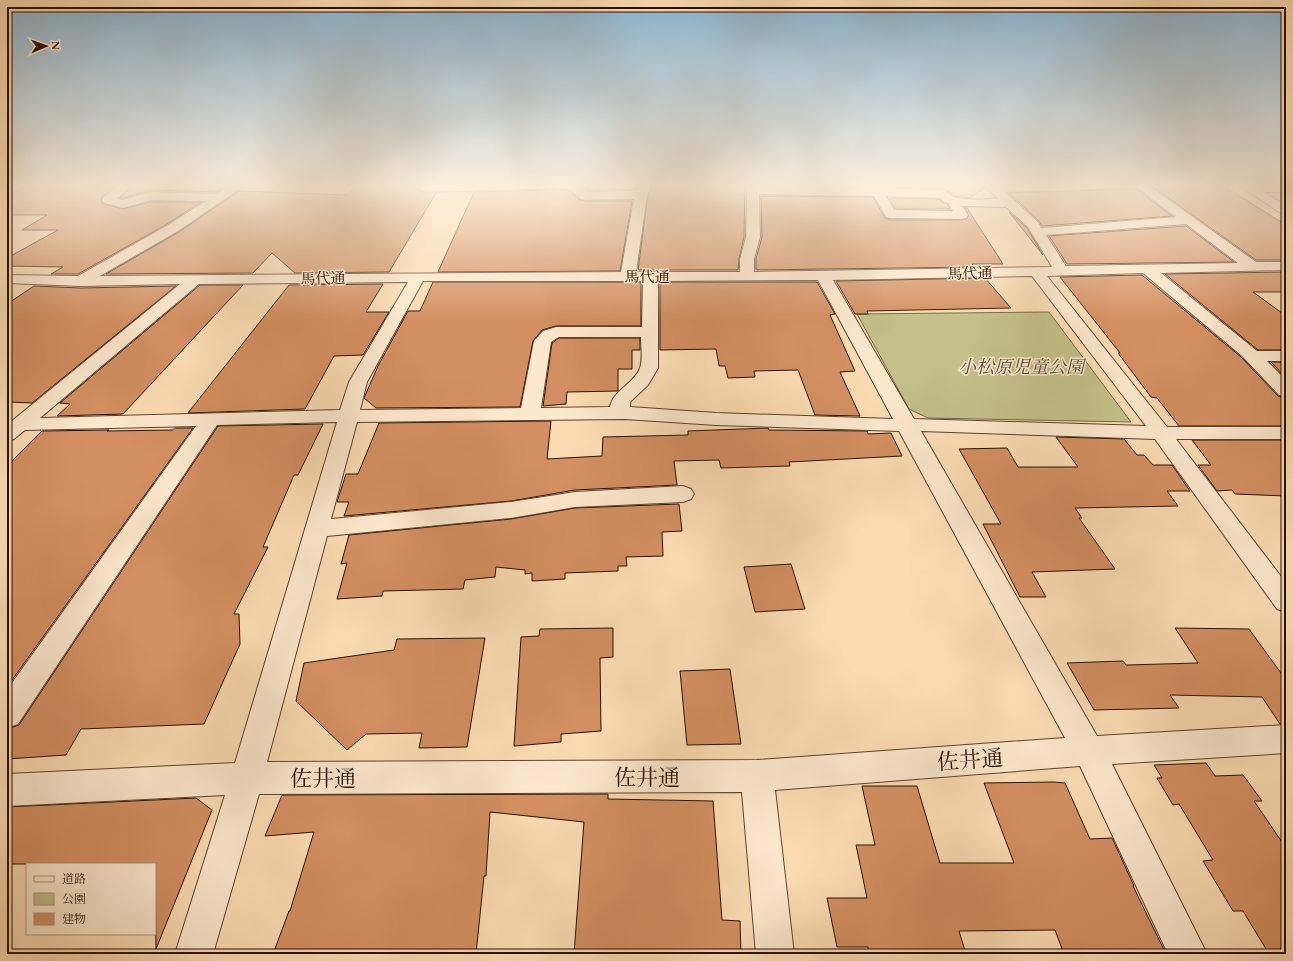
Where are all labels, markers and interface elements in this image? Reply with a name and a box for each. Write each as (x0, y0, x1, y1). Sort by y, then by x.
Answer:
north arrow (26, 26, 66, 66)
text: N (49, 41, 63, 50)
street label: 馬代通 (947, 263, 993, 283)
street label: 馬代通 (624, 267, 670, 286)
street label: 馬代通 (300, 268, 346, 288)
park label: 小松原児童公園 (958, 355, 1087, 378)
street label: 佐井通 (936, 743, 1004, 777)
street label: 佐井通 (614, 763, 680, 792)
street label: 佐井通 (290, 764, 356, 793)
legend (26, 863, 156, 935)
text: 道路 (62, 871, 86, 887)
text: 公園 (62, 891, 86, 907)
text: 建物 (62, 911, 86, 927)

